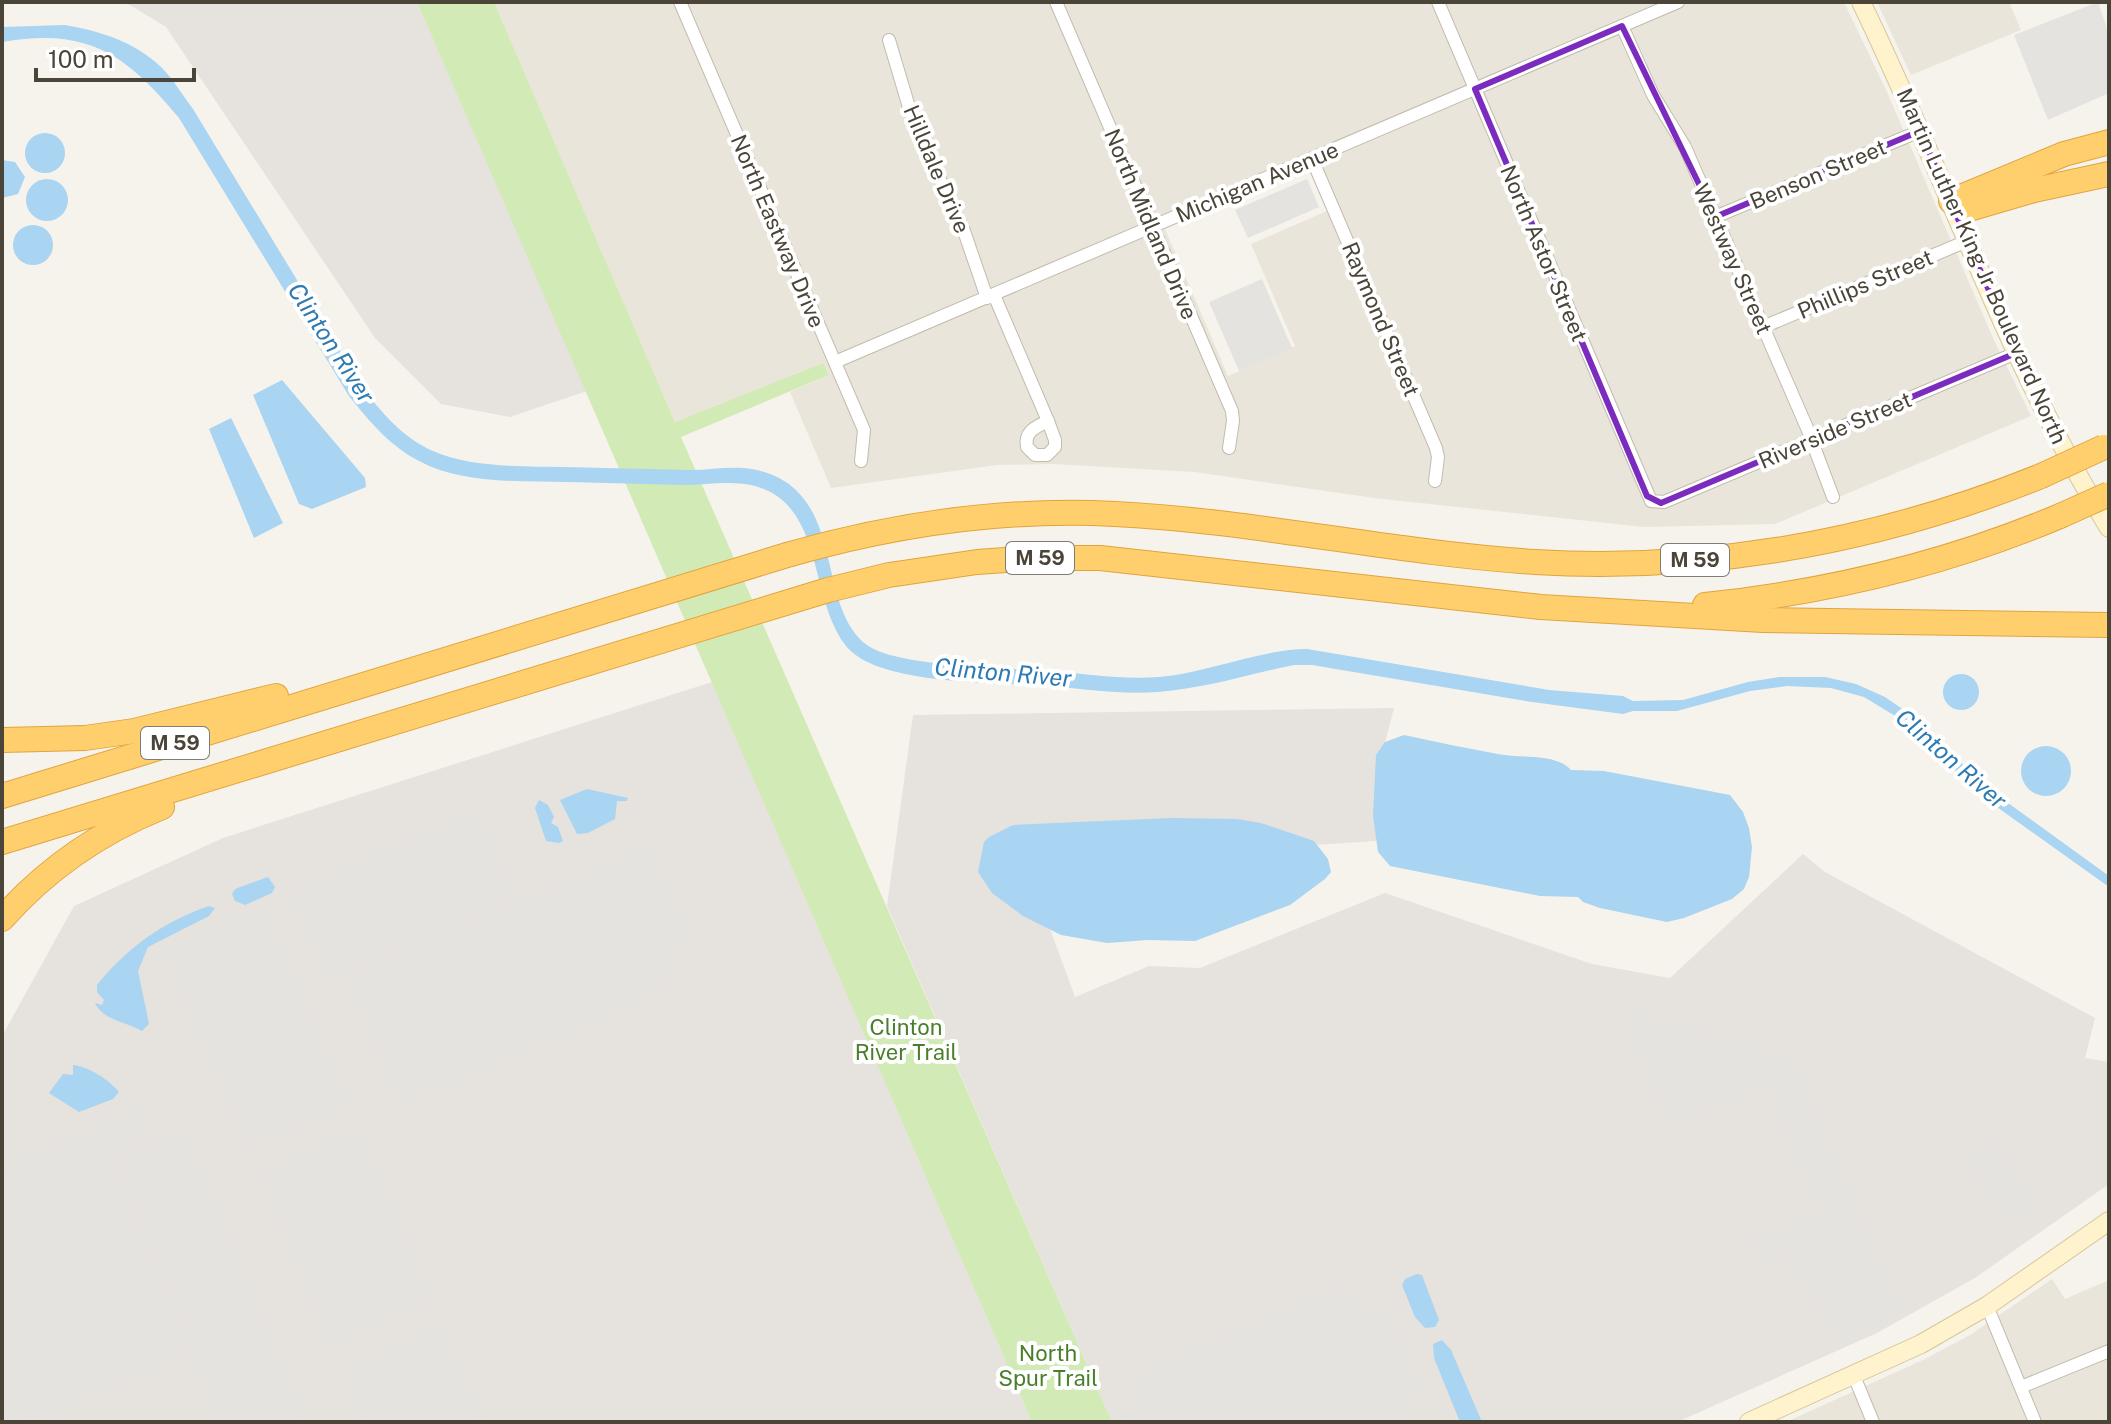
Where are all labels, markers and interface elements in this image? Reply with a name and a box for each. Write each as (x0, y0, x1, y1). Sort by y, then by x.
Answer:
scale bar (36, 32, 194, 82)
text: 100 m (48, 45, 114, 73)
street label: Martin Luther King Jr Boulevard North (1891, 84, 2073, 448)
street label: Hilldale Drive (898, 101, 976, 237)
street label: North Midland Drive (1099, 125, 1203, 323)
street label: North Eastway Drive (726, 131, 830, 331)
street label: Benson Street (1746, 134, 1890, 214)
street label: Michigan Avenue (1172, 136, 1342, 228)
street label: North Astor Street (1495, 161, 1593, 345)
street label: Westway Street (1688, 180, 1778, 338)
street label: Raymond Street (1337, 238, 1425, 400)
street label: Phillips Street (1793, 244, 1937, 324)
water label: Clinton River (283, 277, 382, 409)
street label: Riverside Street (1755, 386, 1915, 474)
road number: M 59 (1006, 542, 1074, 574)
road number: M 59 (1661, 544, 1729, 576)
water label: Clinton River (933, 652, 1074, 692)
water label: Clinton River (1891, 703, 2013, 815)
road number: M 59 (141, 727, 209, 759)
park label: Clinton River Trail (855, 1014, 957, 1065)
park label: North Spur Trail (998, 1340, 1098, 1391)

